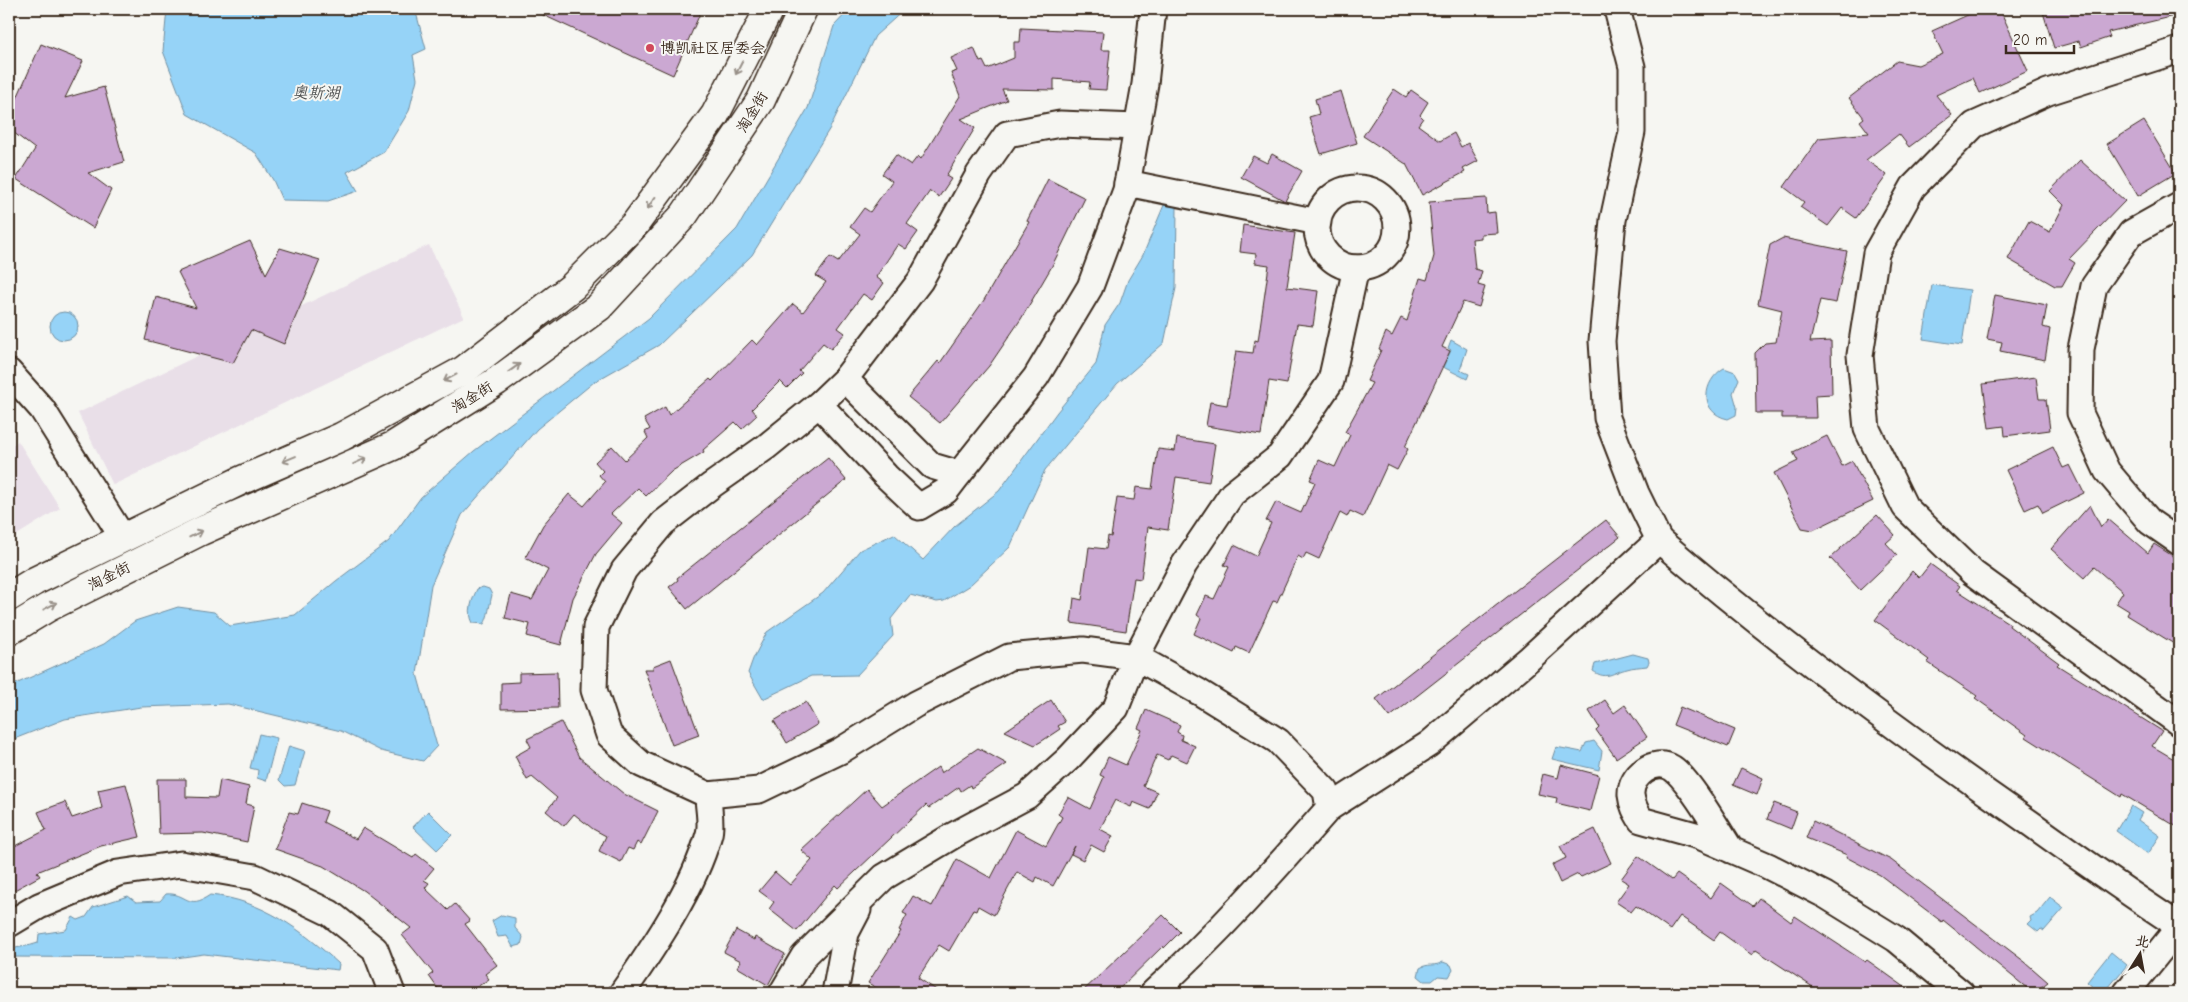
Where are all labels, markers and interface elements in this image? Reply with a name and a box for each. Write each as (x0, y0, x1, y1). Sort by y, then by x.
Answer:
scale bar (2006, 22, 2073, 54)
text: 20 m (2013, 31, 2047, 49)
place label: 博凯社区居委会 (660, 39, 765, 57)
marker: 博凯社区居委会 (644, 42, 656, 54)
one-way arrow (734, 60, 743, 75)
water label: 奥斯湖 (292, 84, 342, 102)
street label: 淘金街 (733, 88, 771, 136)
one-way arrow (645, 196, 656, 210)
one-way arrow (507, 363, 521, 373)
one-way arrow (442, 373, 457, 383)
street label: 淘金街 (448, 377, 496, 417)
one-way arrow (282, 455, 297, 465)
one-way arrow (352, 455, 367, 465)
one-way arrow (188, 528, 203, 538)
street label: 淘金街 (85, 558, 133, 594)
one-way arrow (43, 601, 58, 611)
north arrow (2116, 930, 2166, 980)
text: 北 (2134, 932, 2151, 951)

